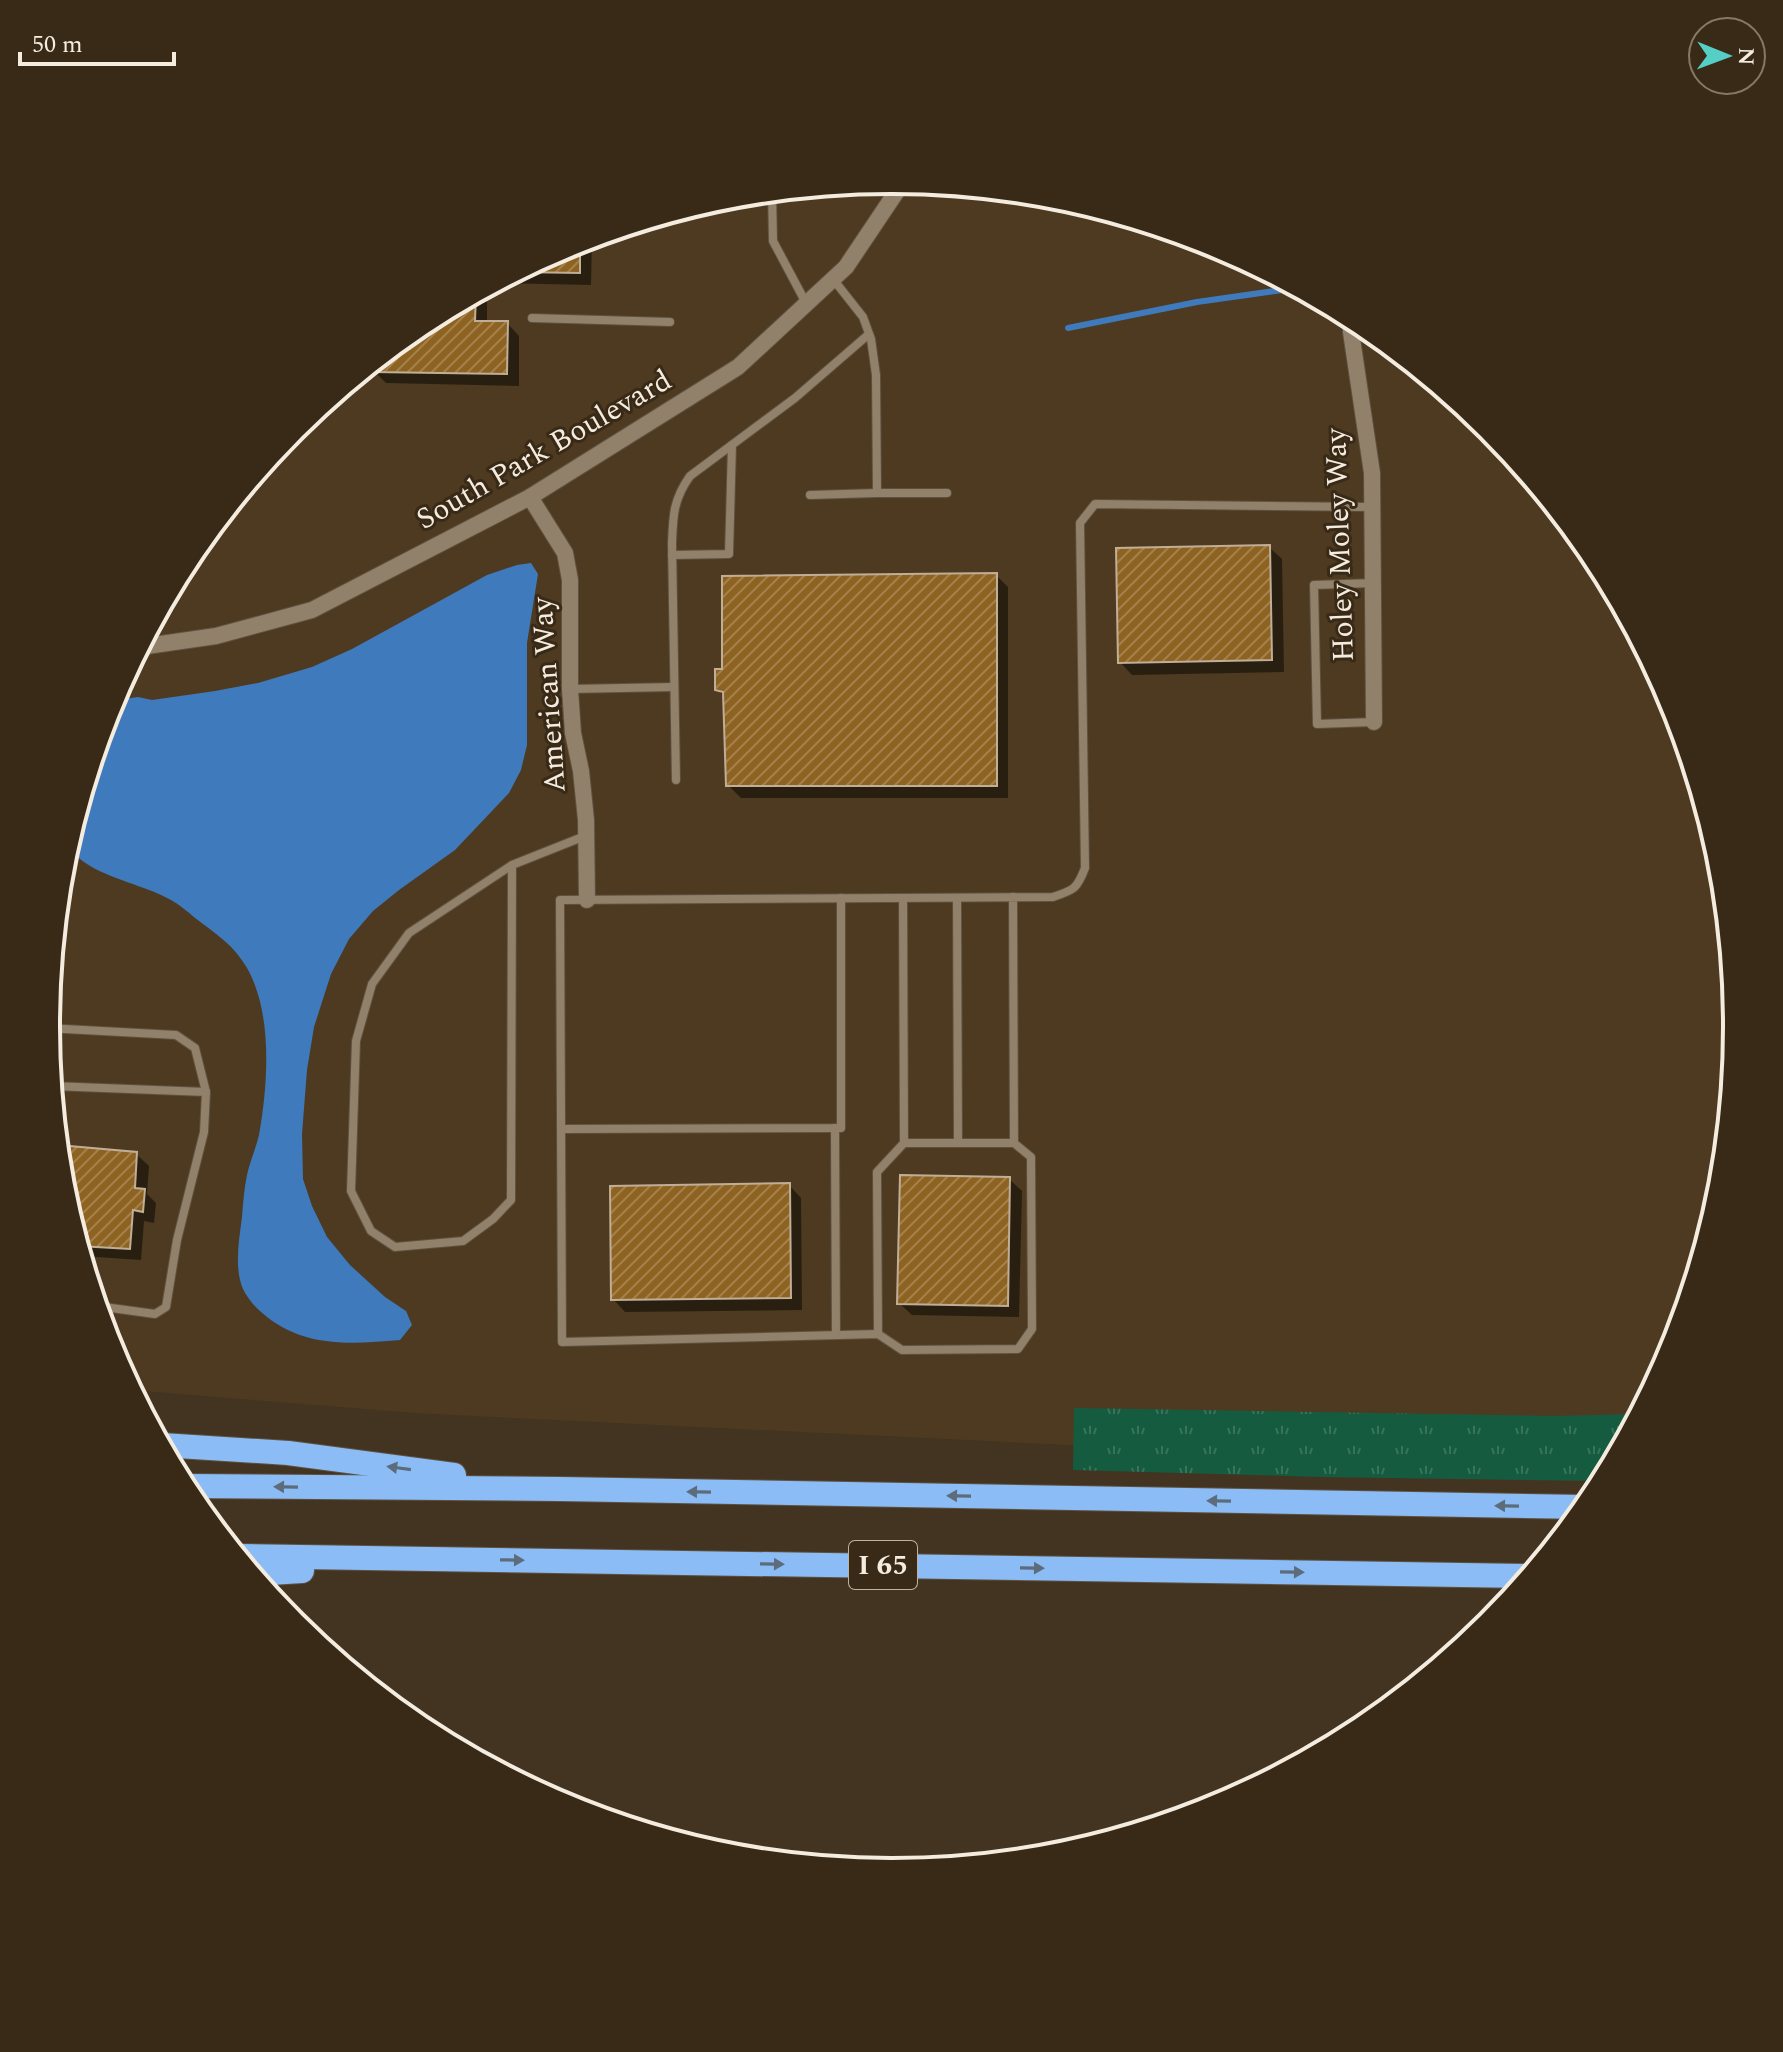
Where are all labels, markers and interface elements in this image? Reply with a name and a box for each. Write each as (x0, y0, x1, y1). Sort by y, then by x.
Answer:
scale bar (20, 16, 174, 66)
north arrow (1687, 16, 1767, 96)
text: 50 m (32, 27, 83, 63)
text: N (1729, 47, 1762, 66)
street label: South Park Boulevard (408, 358, 680, 542)
street label: Holey Moley Way (1313, 426, 1367, 663)
street label: American Way (519, 594, 579, 794)
one-way arrow (386, 1461, 411, 1474)
one-way arrow (273, 1481, 298, 1493)
one-way arrow (686, 1485, 711, 1498)
one-way arrow (946, 1490, 971, 1502)
one-way arrow (1206, 1494, 1231, 1507)
one-way arrow (1494, 1499, 1519, 1512)
road number: I 65 (849, 1541, 917, 1589)
one-way arrow (500, 1553, 525, 1566)
one-way arrow (760, 1557, 785, 1570)
one-way arrow (1020, 1562, 1045, 1574)
one-way arrow (1280, 1566, 1305, 1578)

